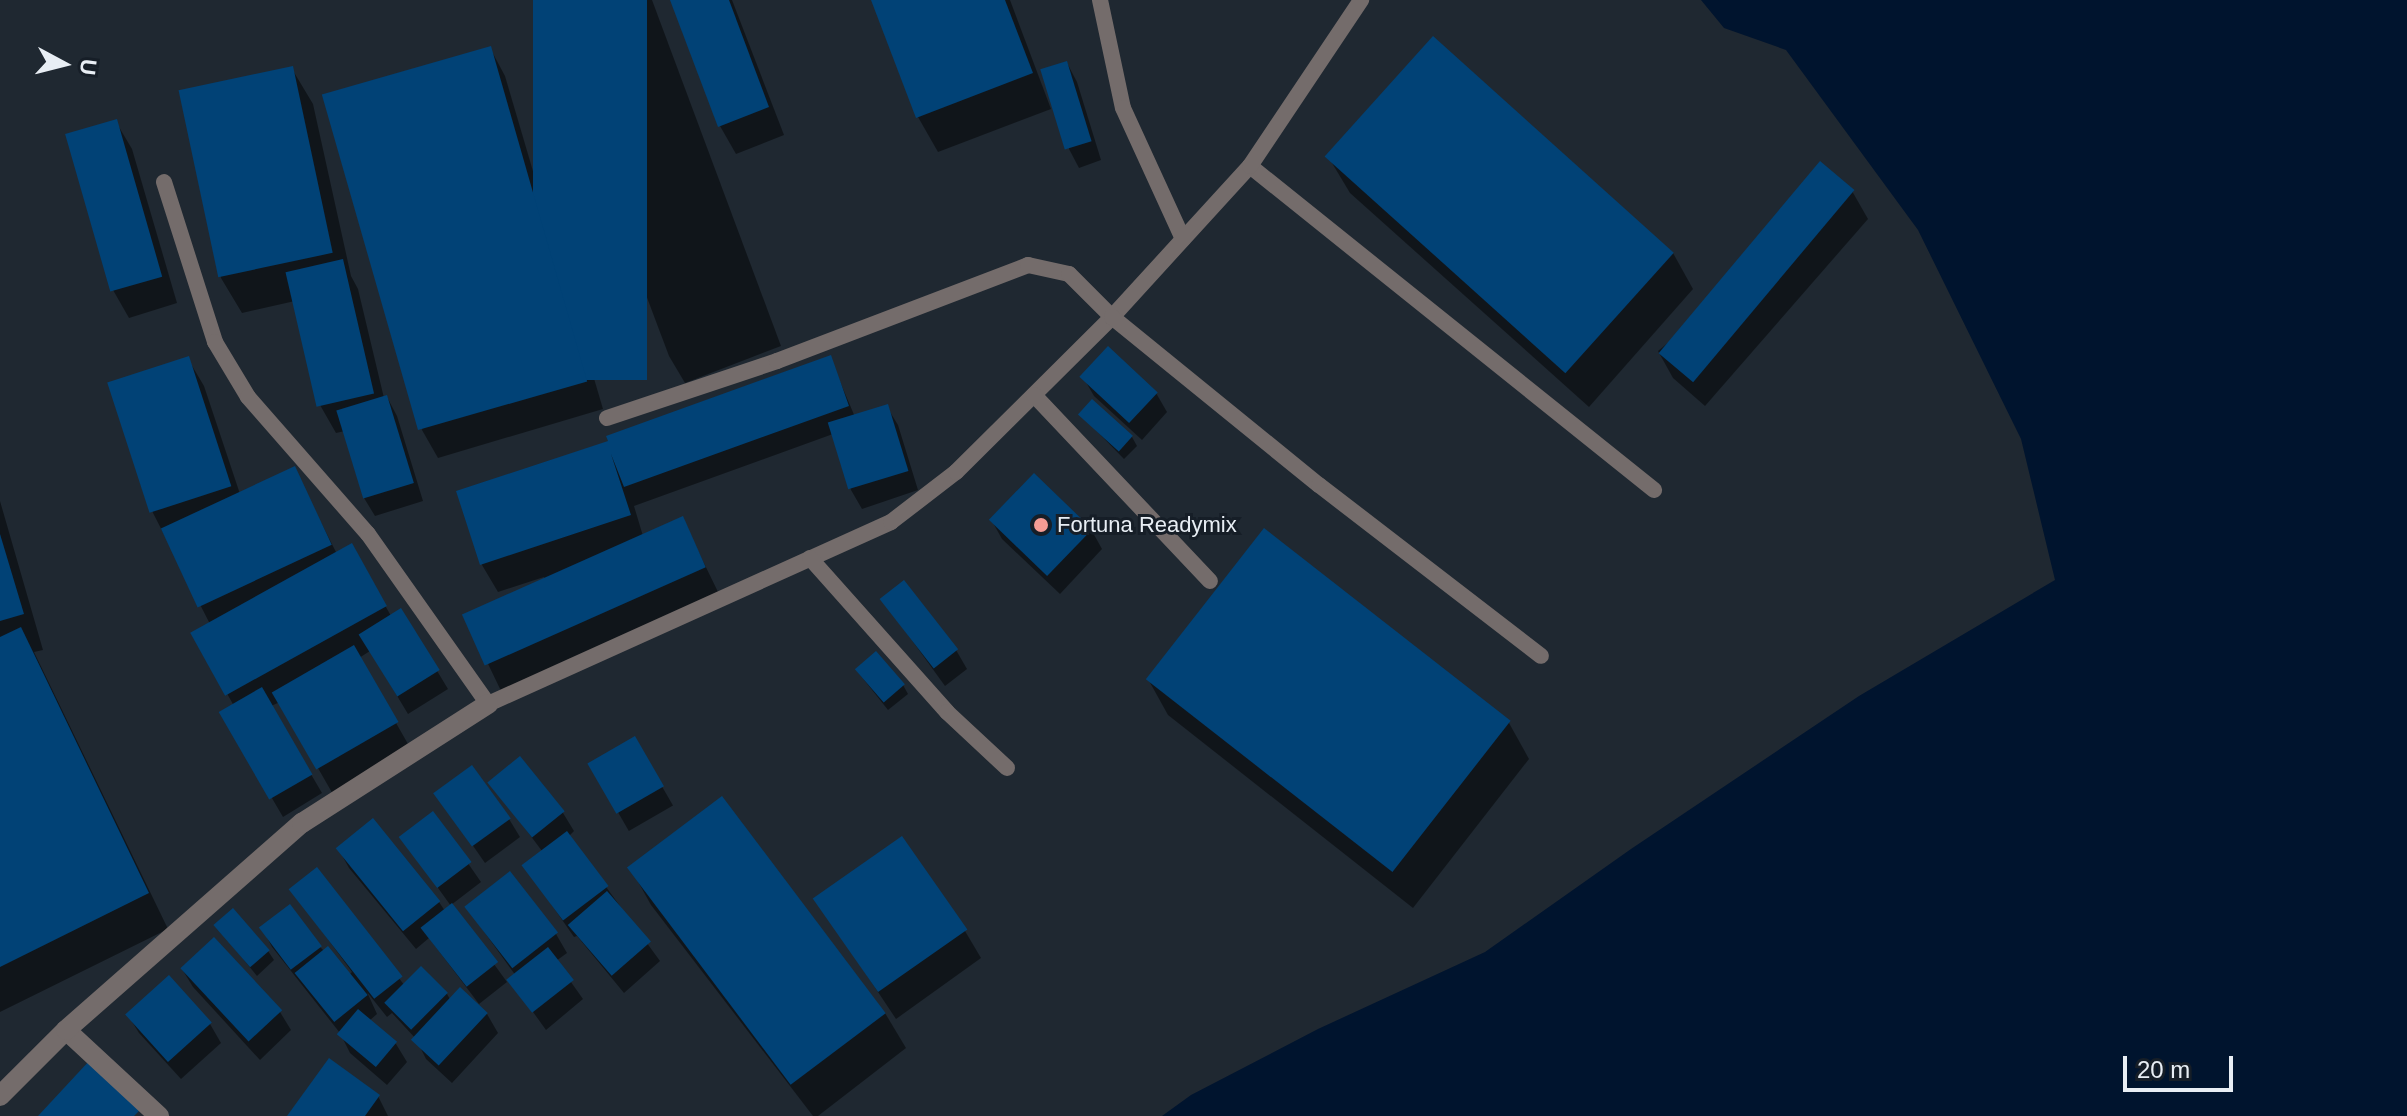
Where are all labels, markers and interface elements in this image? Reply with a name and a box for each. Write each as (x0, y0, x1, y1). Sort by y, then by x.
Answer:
north arrow (24, 24, 104, 104)
text: U (75, 58, 102, 76)
place label: Fortuna Readymix (1057, 512, 1237, 538)
marker: Fortuna Readymix (1032, 516, 1050, 534)
scale bar (2127, 1040, 2237, 1090)
text: 20 m (2137, 1056, 2190, 1083)

